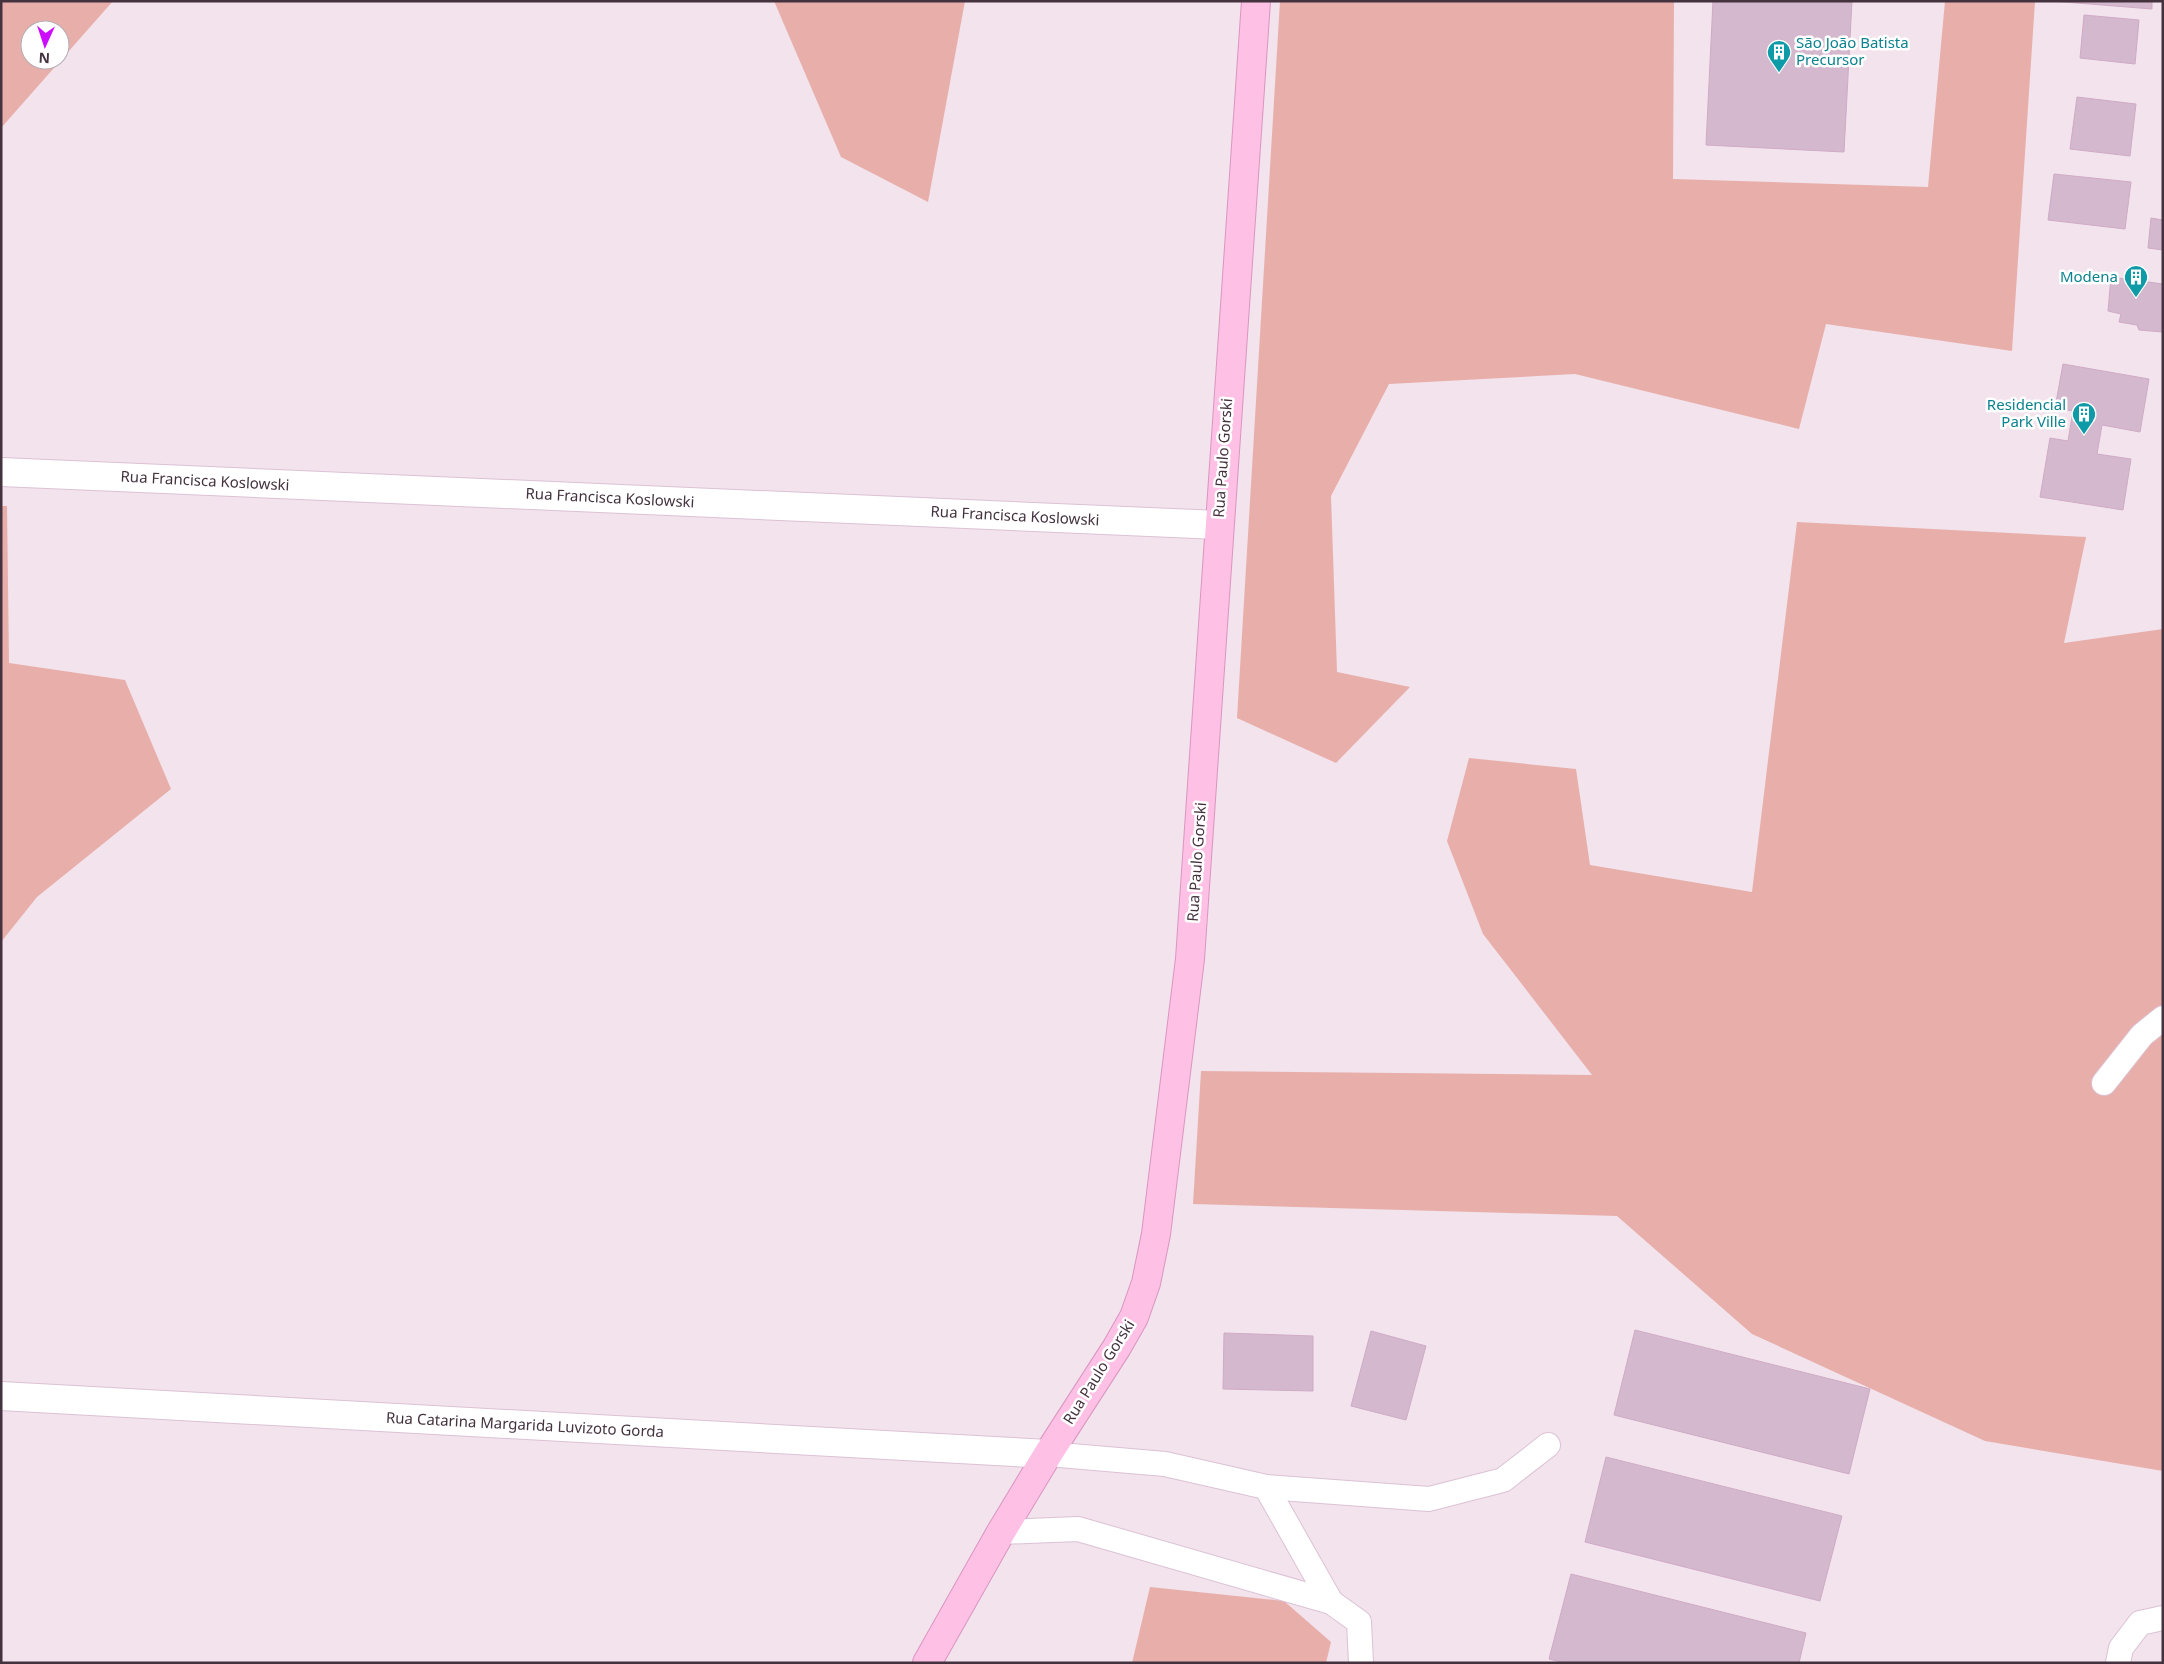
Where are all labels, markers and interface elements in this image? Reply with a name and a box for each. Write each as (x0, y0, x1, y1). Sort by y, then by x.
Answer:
north arrow (20, 20, 70, 70)
place label: São João Batista Precursor (1796, 32, 1909, 69)
building icon: São João Batista Precursor (1766, 39, 1792, 73)
text: N (38, 49, 50, 68)
building icon: Modena (2123, 264, 2149, 298)
place label: Modena (2060, 266, 2118, 286)
place label: Residencial Park Ville (1987, 394, 2066, 431)
street label: Rua Paulo Gorski (1208, 397, 1236, 518)
building icon: Residencial Park Ville (2071, 401, 2097, 435)
street label: Rua Francisca Koslowski (120, 466, 290, 494)
street label: Rua Francisca Koslowski (525, 483, 695, 511)
street label: Rua Francisca Koslowski (930, 501, 1100, 529)
street label: Rua Paulo Gorski (1182, 801, 1210, 922)
street label: Rua Paulo Gorski (1058, 1315, 1138, 1428)
street label: Rua Catarina Margarida Luvizoto Gorda (386, 1407, 665, 1441)

